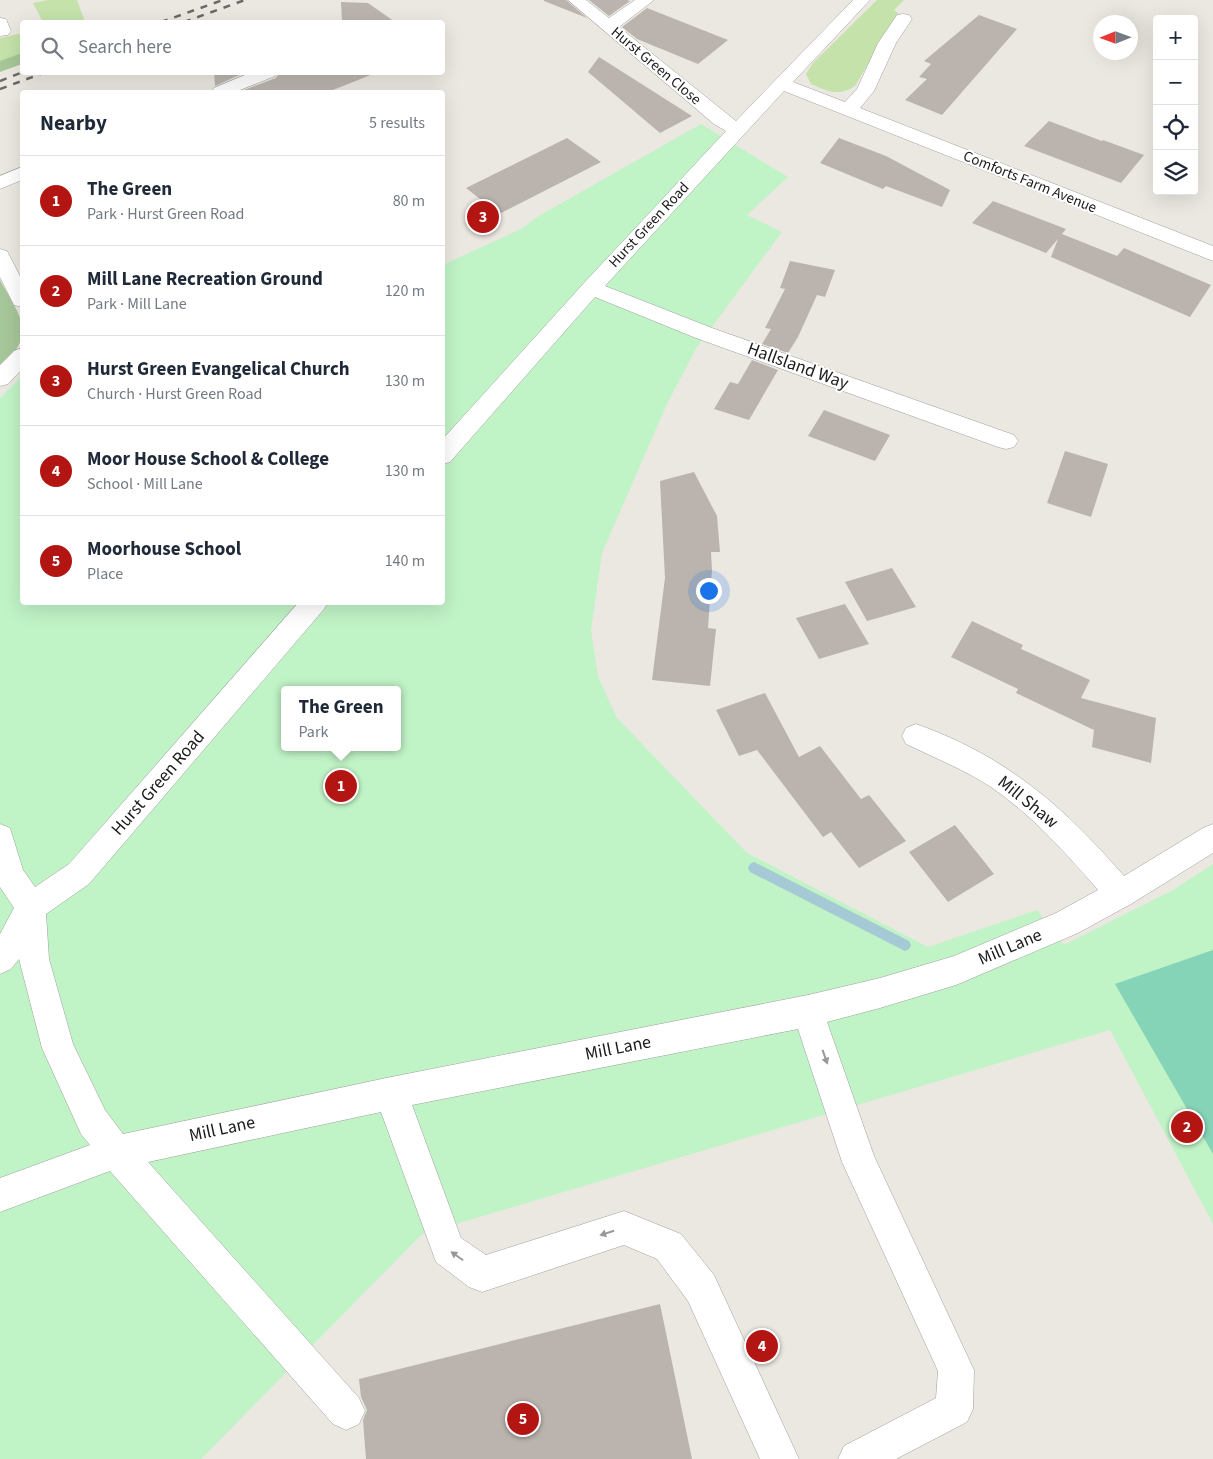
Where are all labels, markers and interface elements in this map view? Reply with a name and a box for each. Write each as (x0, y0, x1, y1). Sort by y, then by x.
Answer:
north arrow (1093, 15, 1138, 60)
map controls (1153, 15, 1198, 195)
button: + (1153, 15, 1198, 60)
search box (20, 20, 445, 75)
street label: Hurst Green Close (606, 22, 706, 110)
icon: search (38, 34, 66, 62)
text: Search here (78, 34, 172, 61)
button: − (1153, 60, 1198, 105)
button: locate (1153, 105, 1198, 150)
text: Nearby (40, 108, 107, 138)
text: 5 results (369, 112, 425, 134)
street label: Comforts Farm Avenue (960, 146, 1100, 218)
button: layers (1153, 150, 1198, 195)
text: The Green (87, 176, 172, 203)
street label: Hurst Green Road (604, 178, 694, 272)
text: 1 (52, 190, 60, 212)
text: 80 m (393, 190, 425, 212)
pin: 3 (467, 198, 499, 236)
text: Park · Hurst Green Road (87, 203, 244, 225)
text: Mill Lane Recreation Ground (87, 266, 323, 293)
text: 2 (52, 280, 60, 302)
text: 120 m (385, 280, 425, 302)
text: Park · Mill Lane (87, 293, 187, 315)
street label: Hallsland Way (744, 336, 853, 396)
text: Hurst Green Evangelical Church (87, 356, 350, 383)
text: 3 (52, 370, 60, 392)
text: 130 m (385, 370, 425, 392)
text: Church · Hurst Green Road (87, 383, 262, 405)
text: Moor House School & College (87, 446, 329, 473)
text: 4 (52, 460, 60, 482)
text: 130 m (385, 460, 425, 482)
text: School · Mill Lane (87, 473, 203, 495)
text: Moorhouse School (87, 536, 241, 563)
text: 5 (52, 550, 60, 572)
text: 140 m (385, 550, 425, 572)
text: Place (87, 563, 123, 585)
your location (696, 578, 722, 604)
popup (281, 686, 401, 751)
text: The Green (298, 694, 384, 721)
text: Park (298, 721, 328, 743)
street label: Hurst Green Road (105, 725, 211, 841)
pin: 1 (325, 767, 357, 805)
street label: Mill Shaw (992, 770, 1064, 834)
street label: Mill Lane (974, 922, 1046, 972)
street label: Mill Lane (583, 1029, 653, 1067)
one-way arrow (821, 1050, 829, 1065)
pin: 2 (1171, 1108, 1203, 1146)
street label: Mill Lane (187, 1110, 257, 1148)
one-way arrow (599, 1230, 614, 1238)
one-way arrow (450, 1251, 463, 1261)
pin: 4 (746, 1327, 778, 1365)
pin: 5 (507, 1400, 539, 1438)

